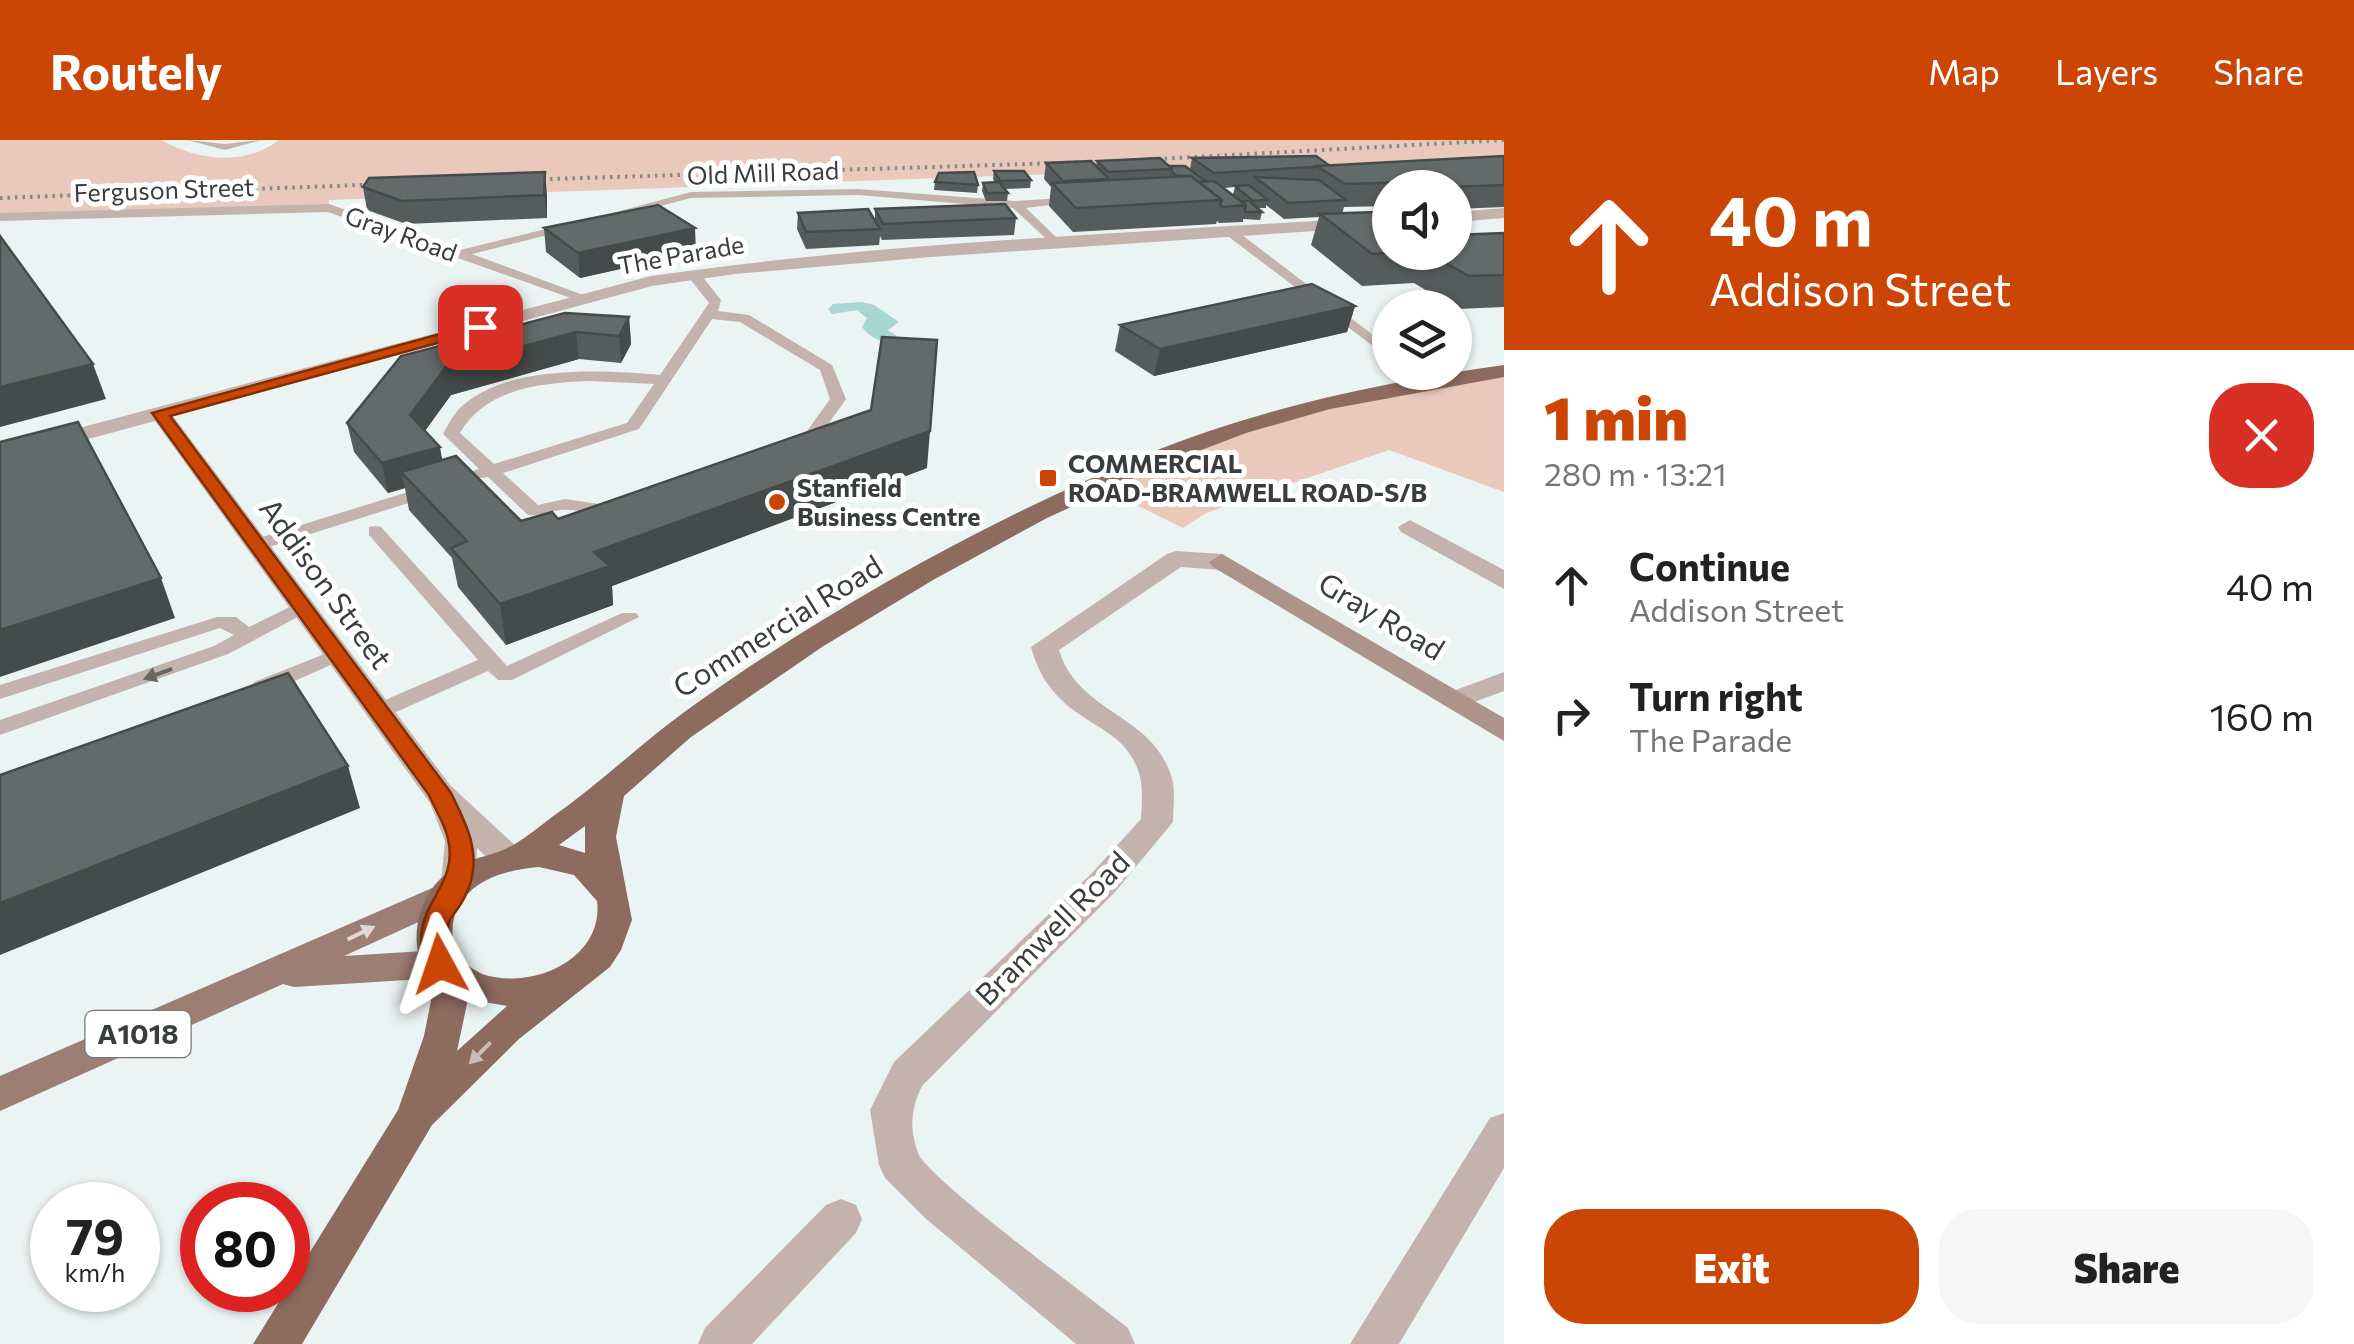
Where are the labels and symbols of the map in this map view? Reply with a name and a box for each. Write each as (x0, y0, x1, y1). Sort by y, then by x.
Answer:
street label: Old Mill Road (686, 154, 840, 190)
street label: Ferguson Street (73, 171, 255, 207)
street label: Gray Road (341, 199, 461, 267)
street label: The Parade (615, 228, 746, 280)
pin (438, 285, 523, 370)
place label: COMMERCIAL ROAD-BRAMWELL ROAD-S/B (1068, 448, 1427, 507)
marker: COMMERCIAL ROAD-BRAMWELL ROAD-S/B (1037, 467, 1059, 489)
place label: Stanfield Business Centre (797, 472, 980, 531)
street label: Addison Street (253, 490, 401, 675)
marker: Stanfield Business Centre (766, 491, 788, 513)
street label: Commercial Road (665, 546, 888, 704)
street label: Gray Road (1313, 563, 1452, 667)
one-way arrow (143, 667, 173, 682)
street label: Bramwell Road (966, 842, 1136, 1012)
position arrow (388, 912, 492, 1016)
one-way arrow (346, 925, 375, 942)
road number: A1018 (86, 1011, 190, 1057)
one-way arrow (469, 1041, 493, 1064)
speed limit sign: 80 (180, 1182, 310, 1312)

